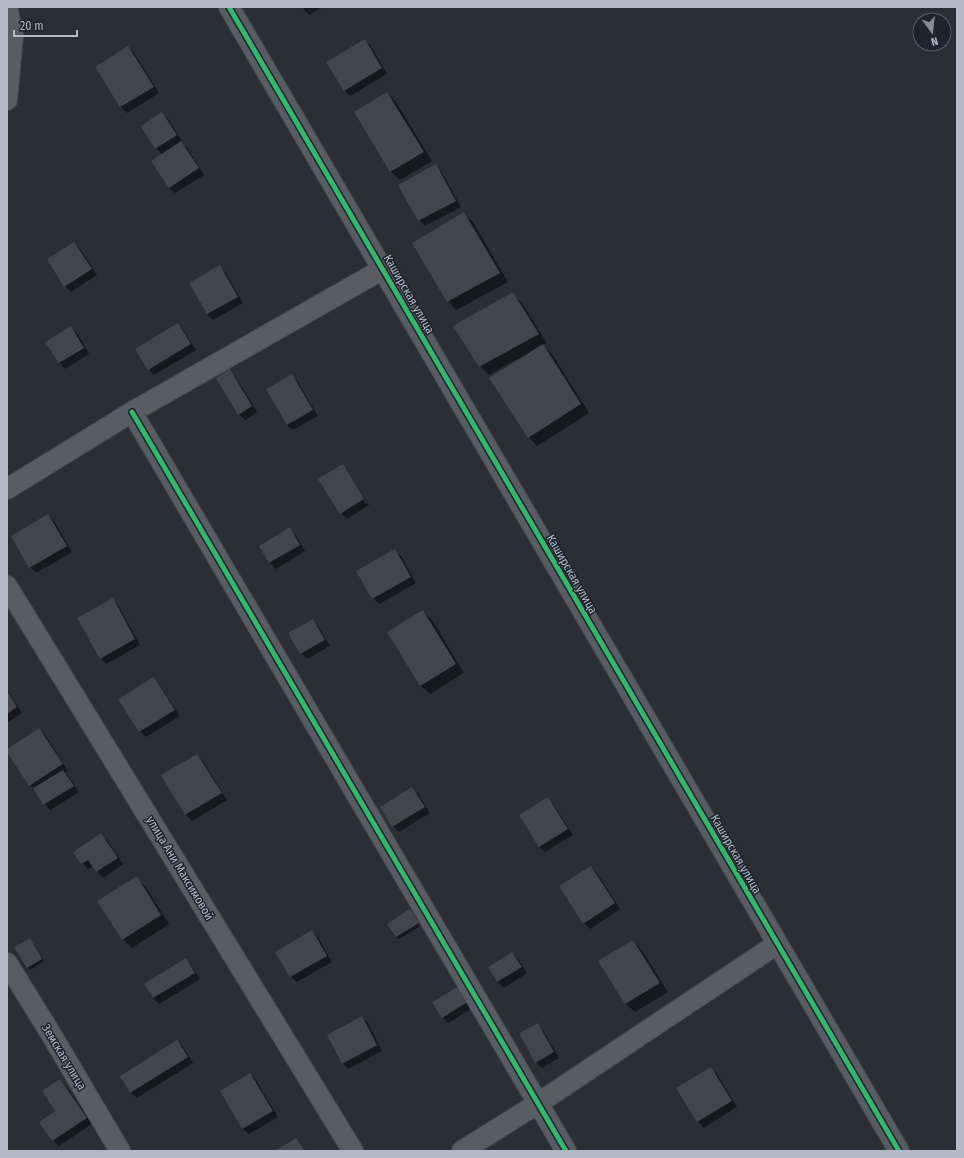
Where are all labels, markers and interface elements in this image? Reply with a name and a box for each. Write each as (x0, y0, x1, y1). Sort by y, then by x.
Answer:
scale bar (14, 12, 77, 38)
north arrow (912, 12, 952, 52)
text: 20 m (20, 19, 44, 33)
text: N (930, 34, 939, 48)
street label: Каширская улица (381, 252, 437, 336)
street label: Каширская улица (544, 532, 600, 616)
street label: Каширская улица (708, 812, 764, 896)
street label: улица Ани Максимовой (143, 814, 217, 922)
street label: Земская улица (39, 1022, 89, 1093)

